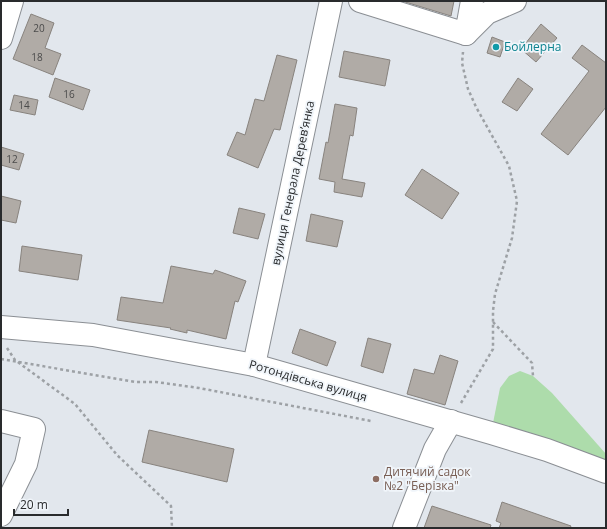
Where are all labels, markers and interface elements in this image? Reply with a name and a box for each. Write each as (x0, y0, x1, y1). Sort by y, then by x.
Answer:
house number: 20 (33, 21, 45, 35)
place label: Бойлерна (504, 38, 561, 55)
marker: Бойлерна (491, 42, 501, 52)
house number: 18 (31, 50, 43, 64)
house number: 16 (63, 87, 75, 101)
house number: 14 (18, 98, 30, 112)
street label: вулиця Генерала Деревʼянка (267, 99, 318, 267)
house number: 12 (6, 152, 18, 166)
street label: Ротондівська вулиця (247, 356, 369, 406)
place label: Дитячий садок №2 "Берізка" (384, 463, 471, 494)
marker: Дитячий садок №2 "Берізка" (371, 474, 381, 484)
scale bar (14, 491, 68, 517)
text: 20 m (20, 496, 48, 513)

